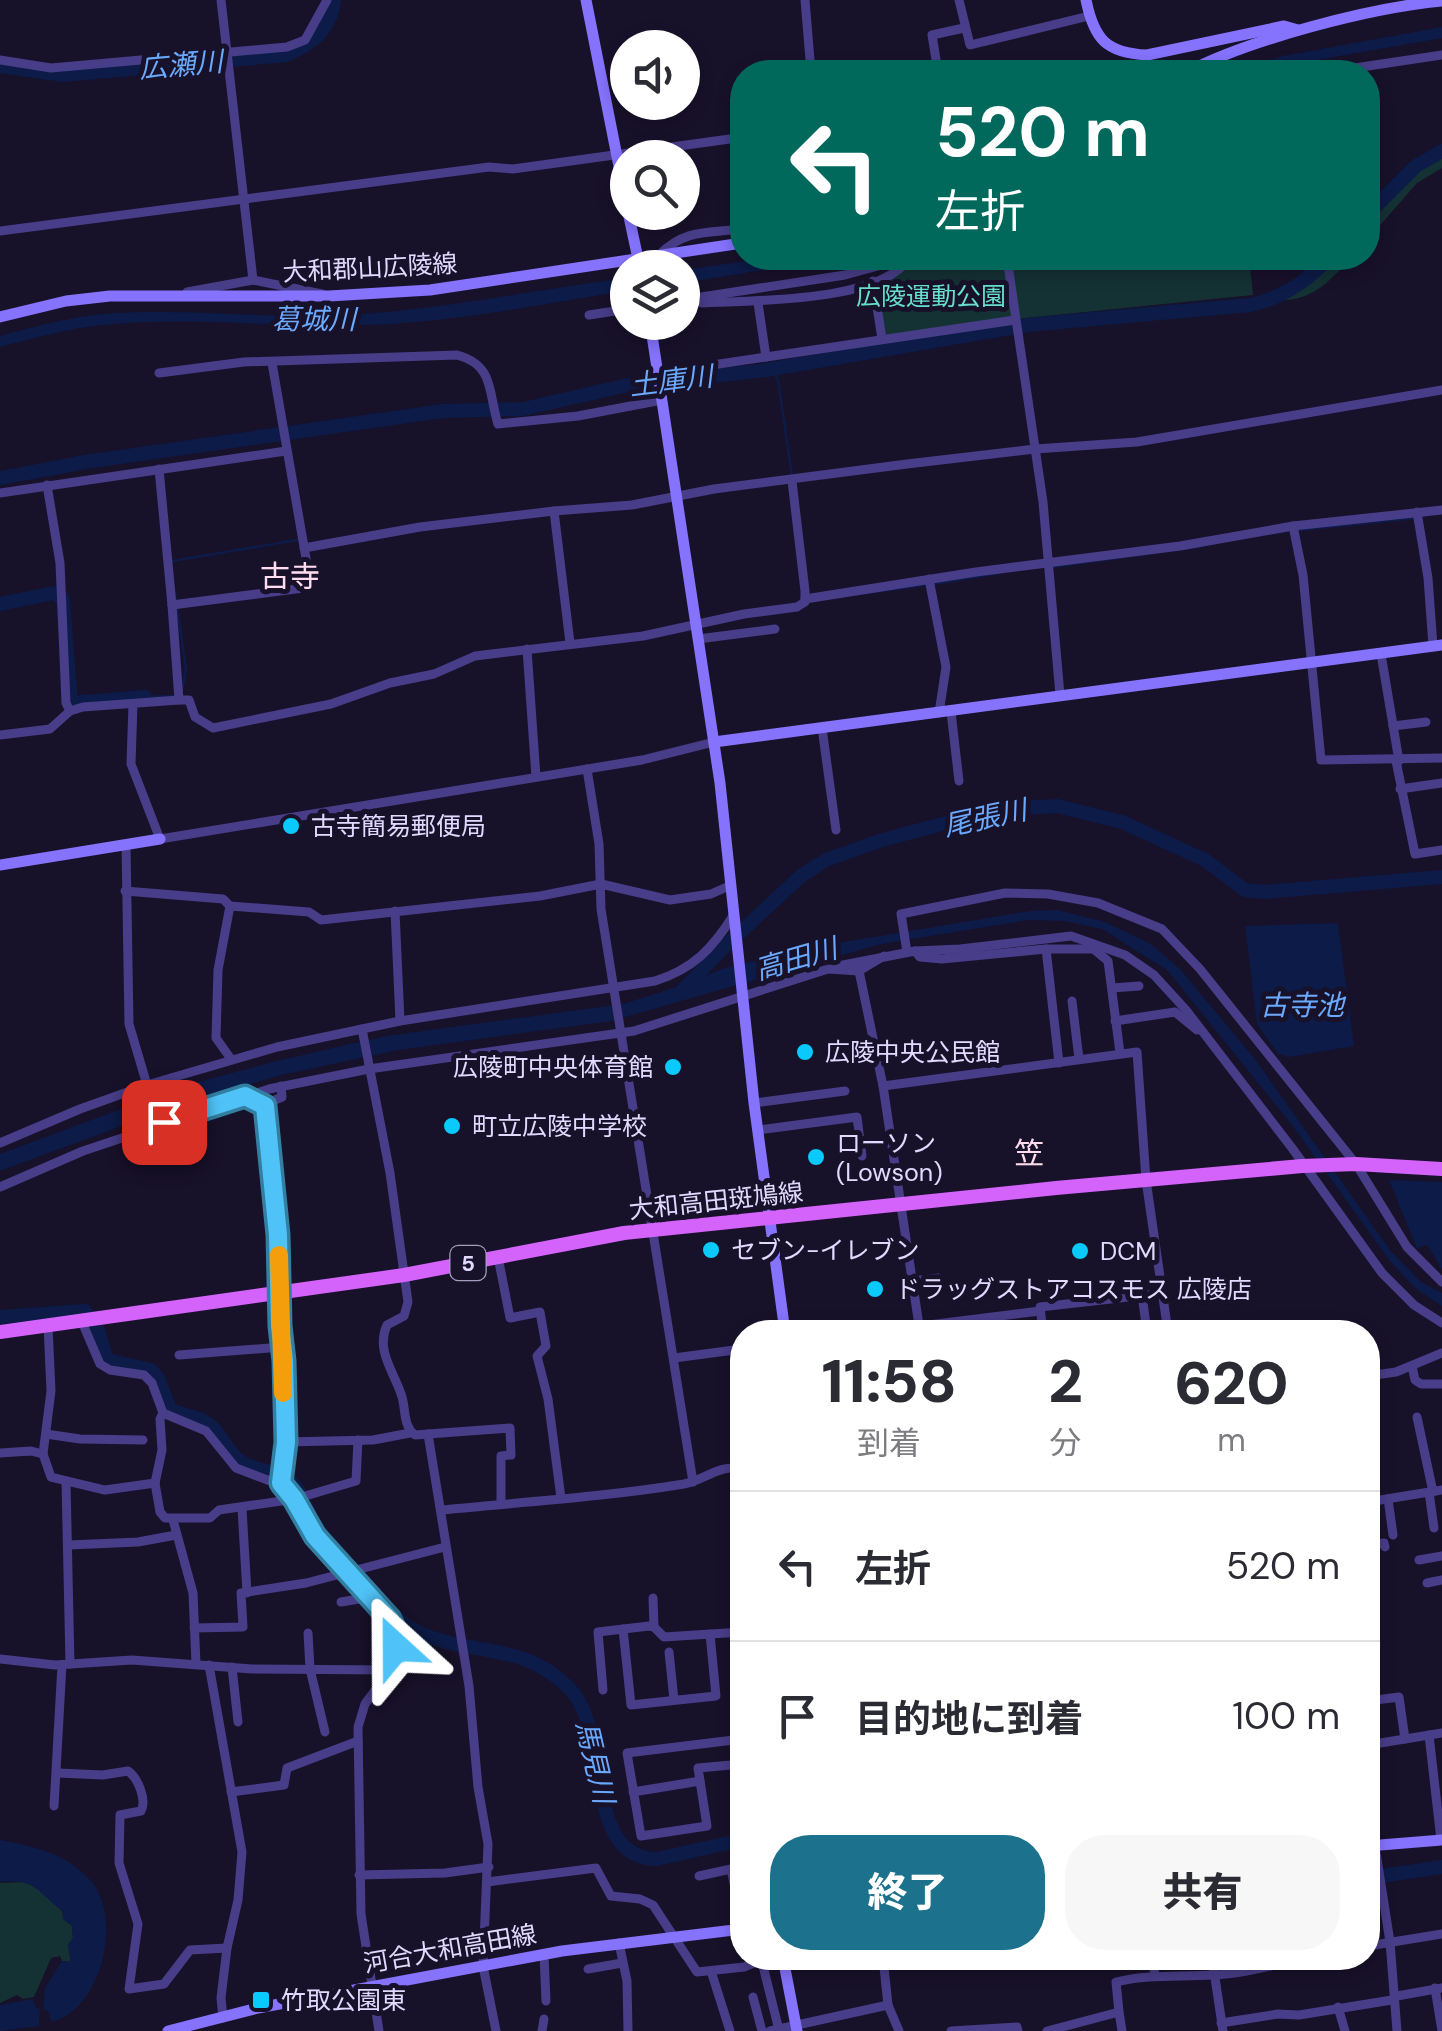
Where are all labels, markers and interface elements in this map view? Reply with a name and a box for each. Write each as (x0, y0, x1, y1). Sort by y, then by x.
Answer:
map controls (610, 30, 700, 340)
button: sound (610, 30, 700, 120)
water label: 広瀬川 (138, 43, 227, 87)
text: 520 m (935, 87, 1150, 178)
icon: left (770, 100, 900, 230)
button: search (610, 140, 700, 230)
text: 左折 (935, 182, 1025, 241)
street label: 大和郡山広陵線 (282, 247, 458, 289)
button: layers (610, 250, 700, 340)
park label: 広陵運動公園 (856, 280, 1006, 313)
water label: 葛城川 (272, 301, 359, 338)
water label: 土庫川 (627, 357, 718, 404)
district label: 古寺 (260, 557, 320, 596)
water label: 尾張川 (940, 791, 1033, 845)
place label: 古寺簡易郵便局 (311, 810, 486, 843)
marker: 古寺簡易郵便局 (280, 815, 302, 837)
water label: 高田川 (751, 929, 844, 988)
water label: 古寺池 (1260, 987, 1347, 1024)
place label: 広陵中央公民館 (825, 1036, 1000, 1069)
marker: 広陵中央公民館 (794, 1041, 816, 1063)
place label: 広陵町中央体育館 (453, 1051, 653, 1084)
marker: 広陵町中央体育館 (662, 1056, 684, 1078)
pin (122, 1080, 207, 1165)
icon: arrive (137, 1095, 192, 1150)
place label: 町立広陵中学校 (472, 1110, 647, 1143)
marker: 町立広陵中学校 (441, 1115, 463, 1137)
place label: ローソン (Lowson) (836, 1127, 942, 1189)
district label: 笠 (1014, 1134, 1044, 1173)
marker: ローソン (Lowson) (805, 1146, 827, 1168)
street label: 大和高田斑鳩線 (627, 1175, 805, 1227)
place label: セブン-イレブン (731, 1234, 920, 1267)
place label: DCM (1100, 1235, 1156, 1268)
marker: セブン-イレブン (700, 1239, 722, 1261)
marker: DCM (1069, 1240, 1091, 1262)
road number: 5 (450, 1246, 486, 1280)
place label: ドラッグストアコスモス 広陵店 (895, 1273, 1252, 1306)
marker: ドラッグストアコスモス 広陵店 (864, 1278, 886, 1300)
text: 11:58 (821, 1342, 957, 1421)
text: 2 (1048, 1342, 1083, 1421)
text: 620 (1174, 1344, 1289, 1423)
text: m (1217, 1419, 1246, 1461)
text: 到着 (857, 1422, 921, 1464)
text: 分 (1049, 1422, 1082, 1464)
icon: left (770, 1539, 825, 1594)
text: 520 m (1226, 1541, 1340, 1591)
text: 左折 (855, 1544, 931, 1594)
position arrow (344, 1595, 448, 1699)
icon: arrive (770, 1689, 825, 1744)
text: 100 m (1232, 1691, 1340, 1741)
text: 目的地に到着 (855, 1694, 1083, 1744)
water label: 馬見川 (568, 1717, 623, 1810)
button: 終了 (770, 1835, 1045, 1950)
button: 共有 (1065, 1835, 1340, 1950)
street label: 河合大和高田線 (361, 1918, 539, 1980)
place label: 竹取公園東 (281, 1984, 406, 2017)
marker: 竹取公園東 (250, 1989, 272, 2011)

